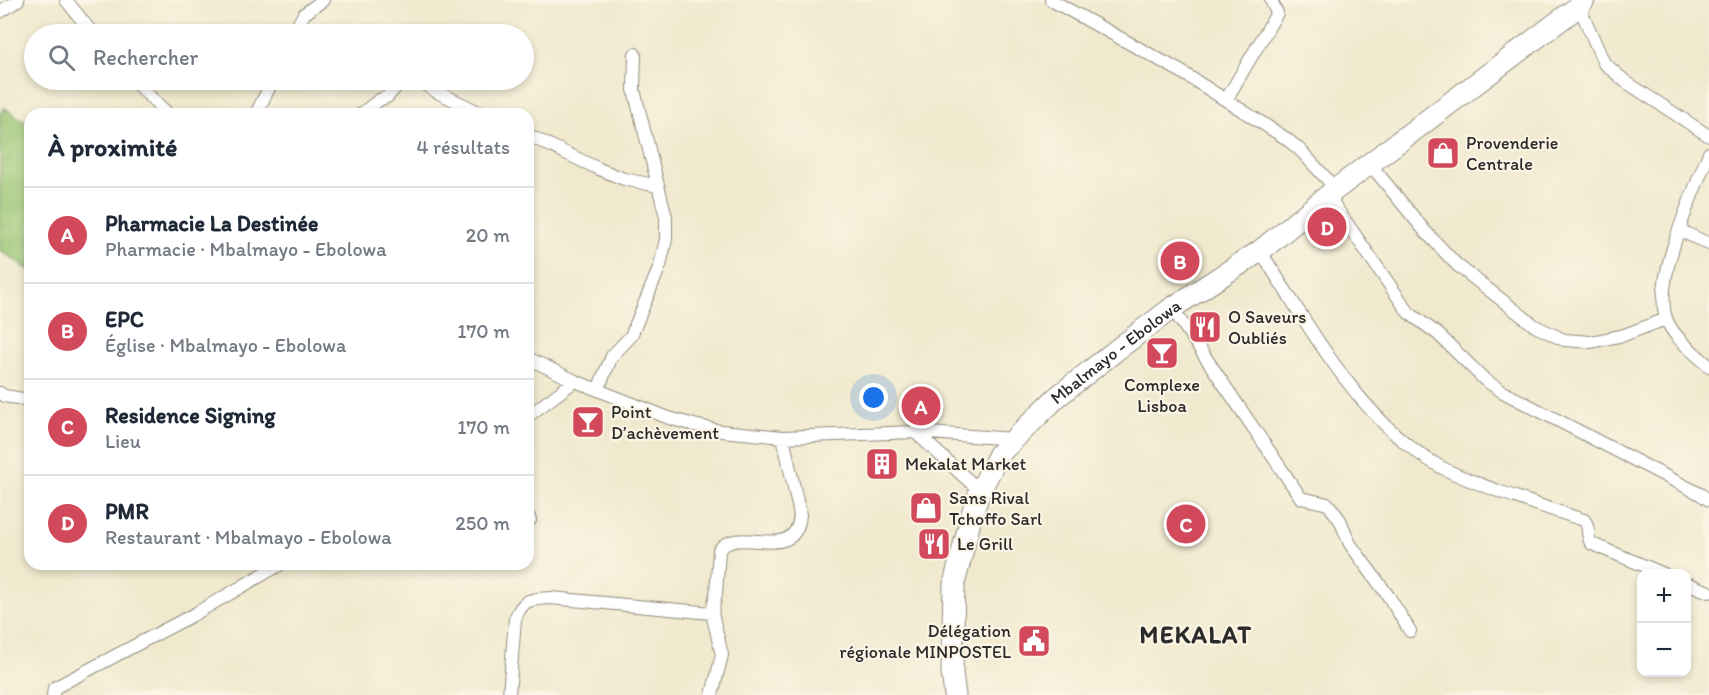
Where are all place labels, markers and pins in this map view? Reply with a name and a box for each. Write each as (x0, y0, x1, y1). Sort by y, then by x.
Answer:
place label: Provenderie Centrale (1466, 132, 1558, 175)
shop icon: Provenderie Centrale (1425, 135, 1461, 171)
pin: D (1308, 204, 1346, 250)
pin: B (1160, 238, 1200, 284)
place label: O Saveurs Oubliés (1228, 306, 1306, 349)
restaurant icon: O Saveurs Oubliés (1187, 309, 1223, 345)
bar icon: Complexe Lisboa (1144, 335, 1180, 371)
place label: Complexe Lisboa (1124, 374, 1200, 417)
pin: A (902, 384, 940, 428)
place label: Point D’achèvement (611, 401, 719, 444)
bar icon: Point D’achèvement (570, 404, 606, 440)
building icon: Mekalat Market (864, 446, 900, 482)
place label: Mekalat Market (905, 453, 1027, 475)
place label: Sans Rival Tchoffo Sarl (949, 487, 1042, 530)
shop icon: Sans Rival Tchoffo Sarl (908, 490, 944, 526)
pin: C (1166, 502, 1206, 546)
restaurant icon: Le Grill (916, 526, 952, 562)
place label: Le Grill (957, 533, 1013, 555)
place label: Délégation régionale MINPOSTEL (839, 620, 1011, 663)
public building icon: Délégation régionale MINPOSTEL (1016, 623, 1052, 659)

